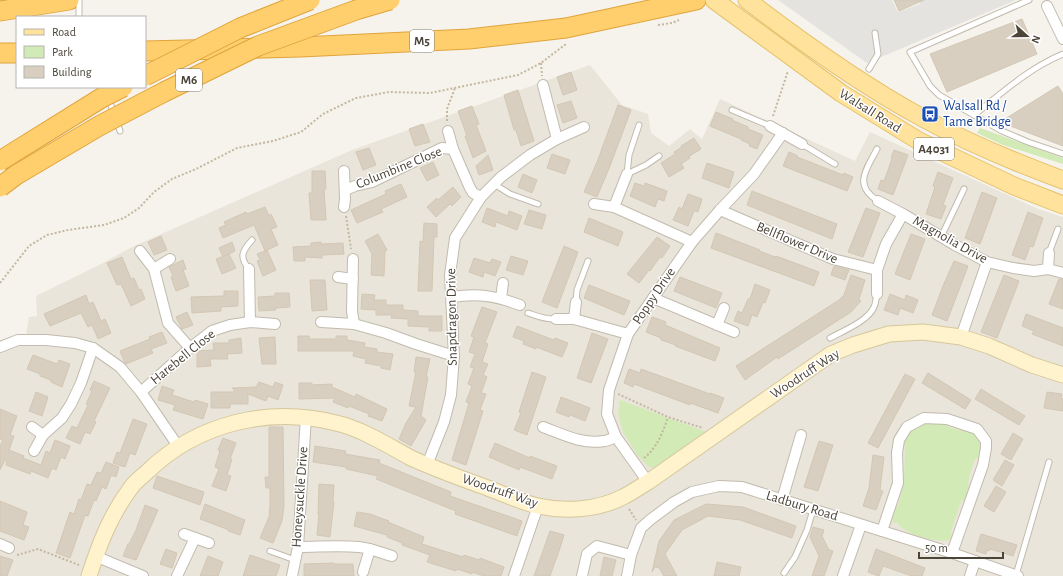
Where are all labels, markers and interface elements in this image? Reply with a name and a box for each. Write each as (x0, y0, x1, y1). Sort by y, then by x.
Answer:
legend (16, 16, 146, 88)
north arrow (1007, 16, 1047, 56)
text: Road (52, 26, 76, 38)
road number: M5 (410, 30, 434, 52)
text: N (1029, 34, 1042, 45)
text: Park (52, 46, 73, 58)
text: Building (52, 66, 92, 78)
road number: M6 (176, 69, 202, 91)
street label: Walsall Road (836, 86, 904, 136)
place label: Walsall Rd / Tame Bridge (943, 99, 1011, 129)
bus stop icon: Walsall Rd / Tame Bridge (920, 104, 940, 124)
road number: A4031 (914, 138, 954, 160)
street label: Columbine Close (354, 144, 444, 192)
street label: Magnolia Drive (910, 214, 990, 266)
street label: Bellflower Drive (754, 220, 840, 266)
street label: Poppy Drive (630, 265, 678, 327)
street label: Snapdragon Drive (444, 268, 460, 366)
street label: Harebell Close (148, 327, 218, 387)
street label: Woodruff Way (768, 347, 842, 401)
street label: Honeysuckle Drive (289, 446, 311, 548)
street label: Woodruff Way (460, 471, 540, 511)
street label: Ladbury Road (764, 488, 840, 524)
scale bar (919, 534, 1003, 560)
text: 50 m (925, 542, 948, 554)

